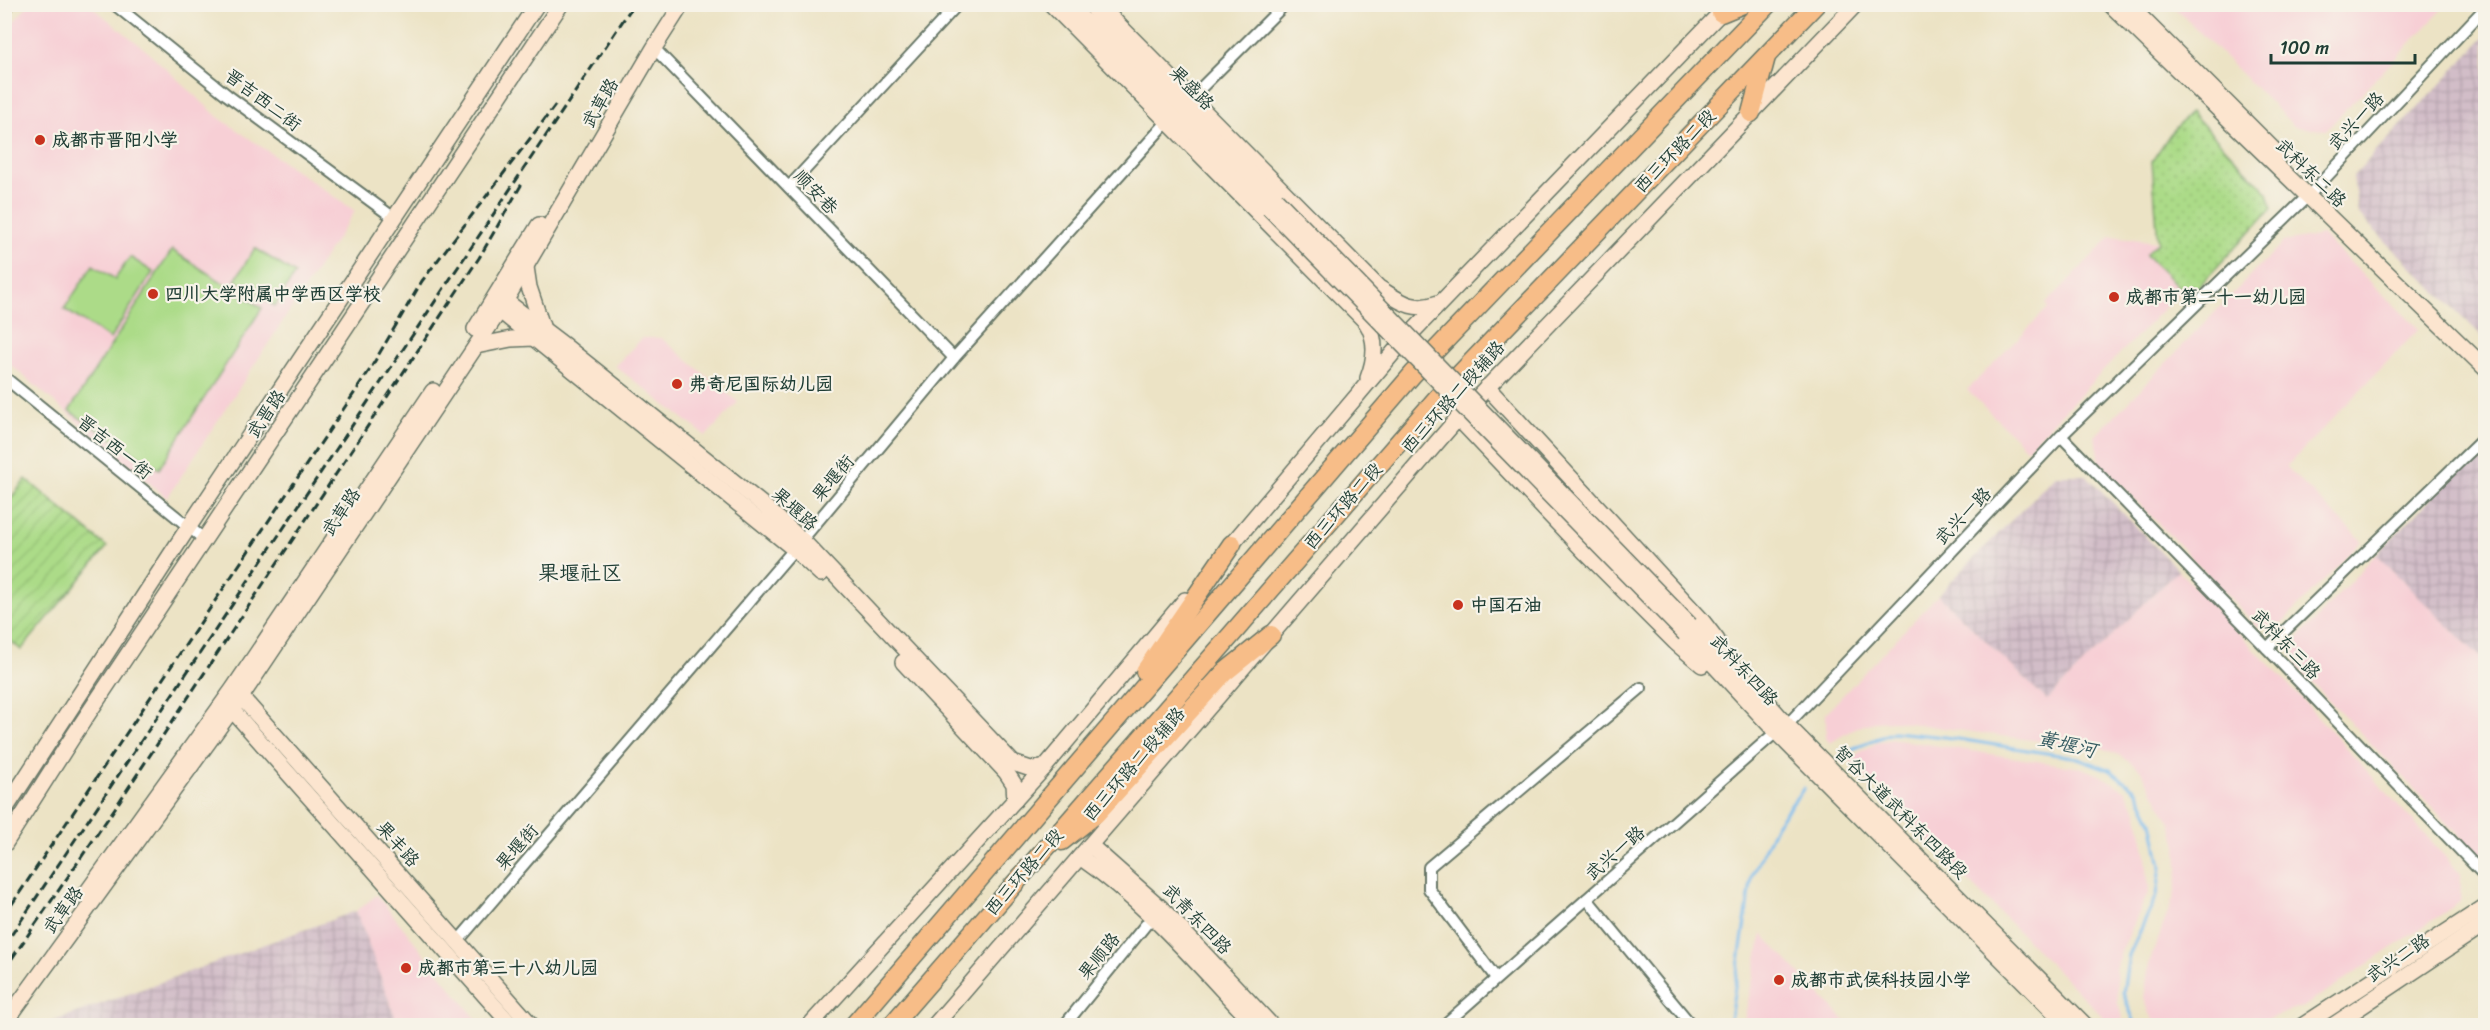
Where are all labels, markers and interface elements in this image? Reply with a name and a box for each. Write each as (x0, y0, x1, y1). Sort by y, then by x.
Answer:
scale bar (2271, 27, 2415, 65)
text: 100 m (2280, 32, 2329, 64)
street label: 果盛路 (1162, 58, 1222, 118)
street label: 晋吉西二街 (217, 60, 309, 140)
street label: 武草路 (573, 72, 627, 134)
street label: 武兴一路 (2320, 84, 2392, 158)
street label: 西三环路二段 (1626, 101, 1724, 201)
place label: 成都市晋阳小学 (52, 124, 178, 156)
street label: 武科东二路 (2268, 130, 2354, 216)
marker: 成都市晋阳小学 (33, 133, 47, 147)
street label: 顺安巷 (786, 161, 846, 223)
place label: 四川大学附属中学西区学校 (165, 278, 381, 310)
place label: 成都市第二十一幼儿园 (2126, 281, 2306, 313)
marker: 四川大学附属中学西区学校 (146, 287, 160, 301)
marker: 成都市第二十一幼儿园 (2107, 290, 2121, 304)
street label: 西三环路二段辅路 (1393, 333, 1513, 461)
place label: 弗奇尼国际幼儿园 (689, 368, 833, 400)
marker: 弗奇尼国际幼儿园 (670, 377, 684, 391)
street label: 武晋路 (238, 383, 294, 445)
street label: 晋吉西一街 (70, 406, 160, 488)
street label: 果堰街 (803, 447, 863, 509)
street label: 西三环路二段 (1295, 455, 1391, 557)
street label: 果堰路 (764, 479, 826, 539)
street label: 武兴一路 (1926, 479, 2000, 553)
street label: 武草路 (313, 481, 369, 543)
district label: 果堰社区 (538, 554, 622, 592)
place label: 中国石油 (1470, 589, 1542, 621)
marker: 中国石油 (1451, 598, 1465, 612)
street label: 武科东三路 (2243, 601, 2329, 687)
street label: 武科东四路 (1702, 626, 1786, 714)
street label: 西三环路二段辅路 (1075, 699, 1193, 829)
water label: 黄堰河 (2034, 721, 2103, 769)
street label: 智谷大道武科东四路段 (1826, 737, 1976, 887)
street label: 果丰路 (368, 813, 428, 875)
street label: 果堰街 (487, 816, 547, 878)
street label: 武兴一路 (1577, 817, 1653, 889)
street label: 西三环路二段 (976, 821, 1072, 923)
street label: 武青东四路 (1154, 876, 1240, 962)
street label: 武草路 (34, 879, 92, 941)
street label: 果顺路 (1070, 925, 1128, 987)
street label: 武兴二路 (2359, 925, 2437, 991)
place label: 成都市第三十八幼儿园 (418, 952, 598, 984)
marker: 成都市第三十八幼儿园 (399, 961, 413, 975)
place label: 成都市武侯科技园小学 (1791, 964, 1971, 996)
marker: 成都市武侯科技园小学 (1772, 973, 1786, 987)

